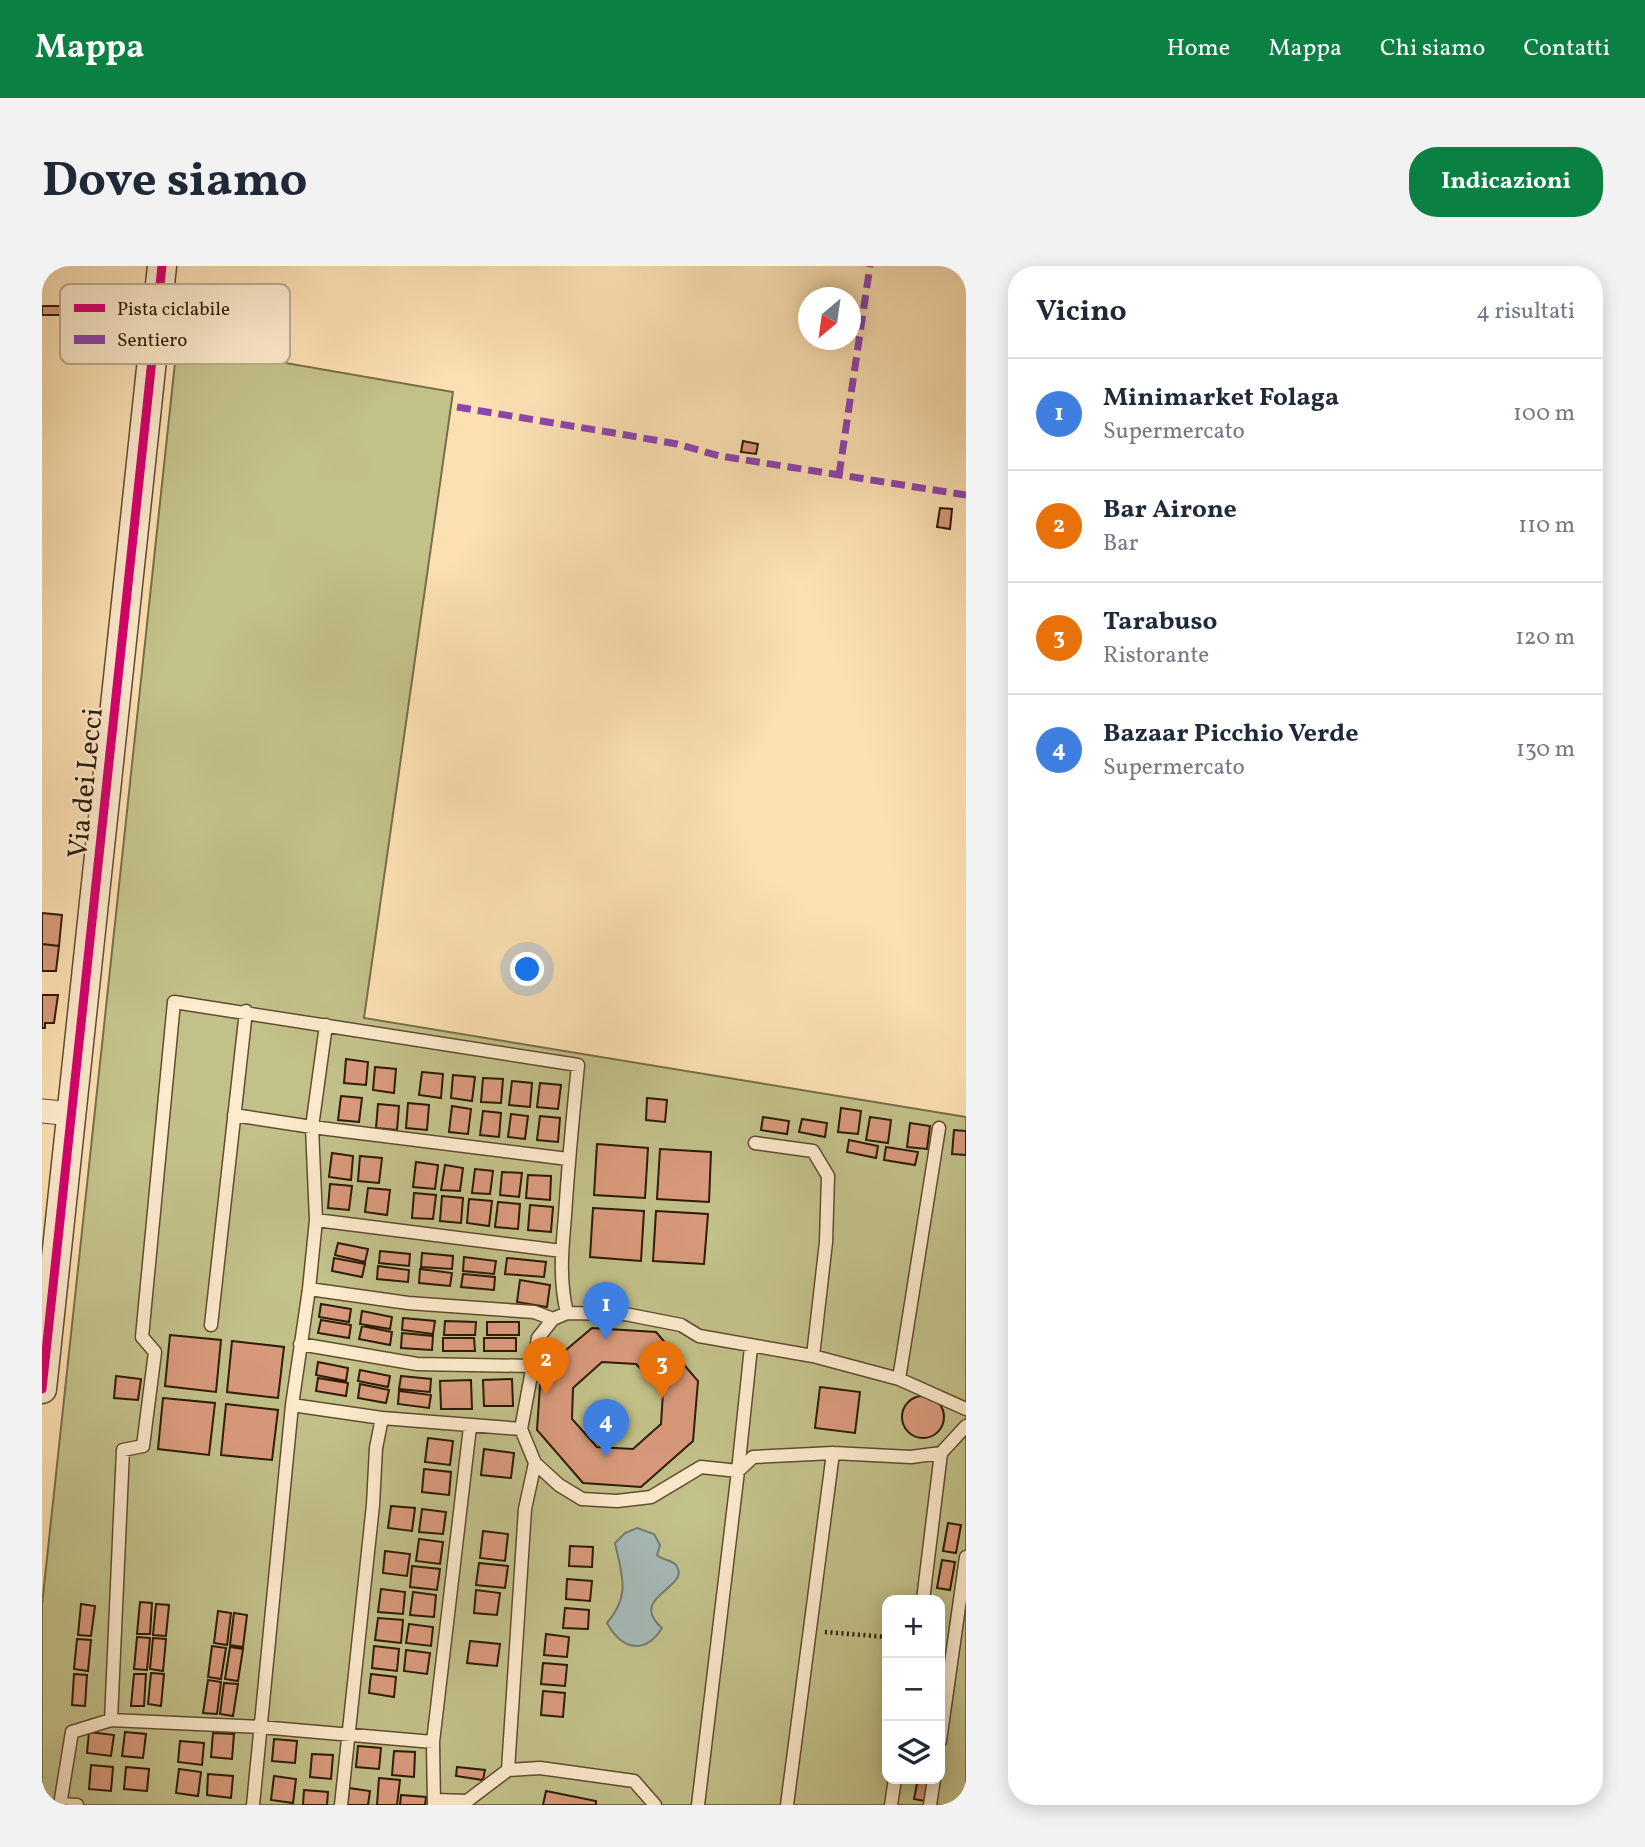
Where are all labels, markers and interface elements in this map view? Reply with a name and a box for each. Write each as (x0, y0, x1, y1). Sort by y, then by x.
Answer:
text: Mappa (35, 26, 144, 72)
text: Home (1167, 32, 1230, 66)
text: Mappa (1268, 32, 1342, 66)
text: Chi siamo (1380, 32, 1485, 66)
text: Contatti (1523, 32, 1610, 66)
button: Indicazioni (1409, 147, 1603, 217)
text: Dove siamo (42, 148, 308, 217)
legend (60, 284, 290, 364)
north arrow (798, 287, 861, 350)
text: Vicino (1036, 291, 1127, 333)
text: 4 risultati (1476, 296, 1575, 328)
text: Pista ciclabile (117, 297, 230, 323)
text: Sentiero (117, 328, 187, 354)
text: Minimarket Folaga (1103, 380, 1339, 416)
text: 1 (1054, 398, 1064, 430)
text: 100 m (1513, 398, 1575, 430)
text: Supermercato (1103, 416, 1245, 448)
text: Bar Airone (1103, 492, 1237, 528)
text: 2 (1053, 510, 1065, 542)
text: 110 m (1518, 510, 1575, 542)
text: Bar (1103, 528, 1138, 560)
text: Tarabuso (1103, 604, 1217, 640)
text: 3 (1053, 622, 1065, 654)
text: 120 m (1515, 622, 1575, 654)
text: Ristorante (1103, 640, 1209, 672)
street label: Via dei Lecci (59, 706, 114, 861)
text: Bazaar Picchio Verde (1103, 716, 1358, 752)
text: 4 (1052, 734, 1066, 766)
text: 130 m (1516, 734, 1575, 766)
text: Supermercato (1103, 752, 1245, 784)
your location (510, 952, 544, 986)
pin: 1 (583, 1282, 629, 1340)
pin: 2 (523, 1337, 569, 1395)
pin: 3 (639, 1341, 685, 1399)
pin: 4 (583, 1399, 629, 1457)
map controls (882, 1595, 945, 1784)
button: + (882, 1595, 945, 1658)
button: − (882, 1658, 945, 1721)
button: layers (882, 1721, 945, 1784)

